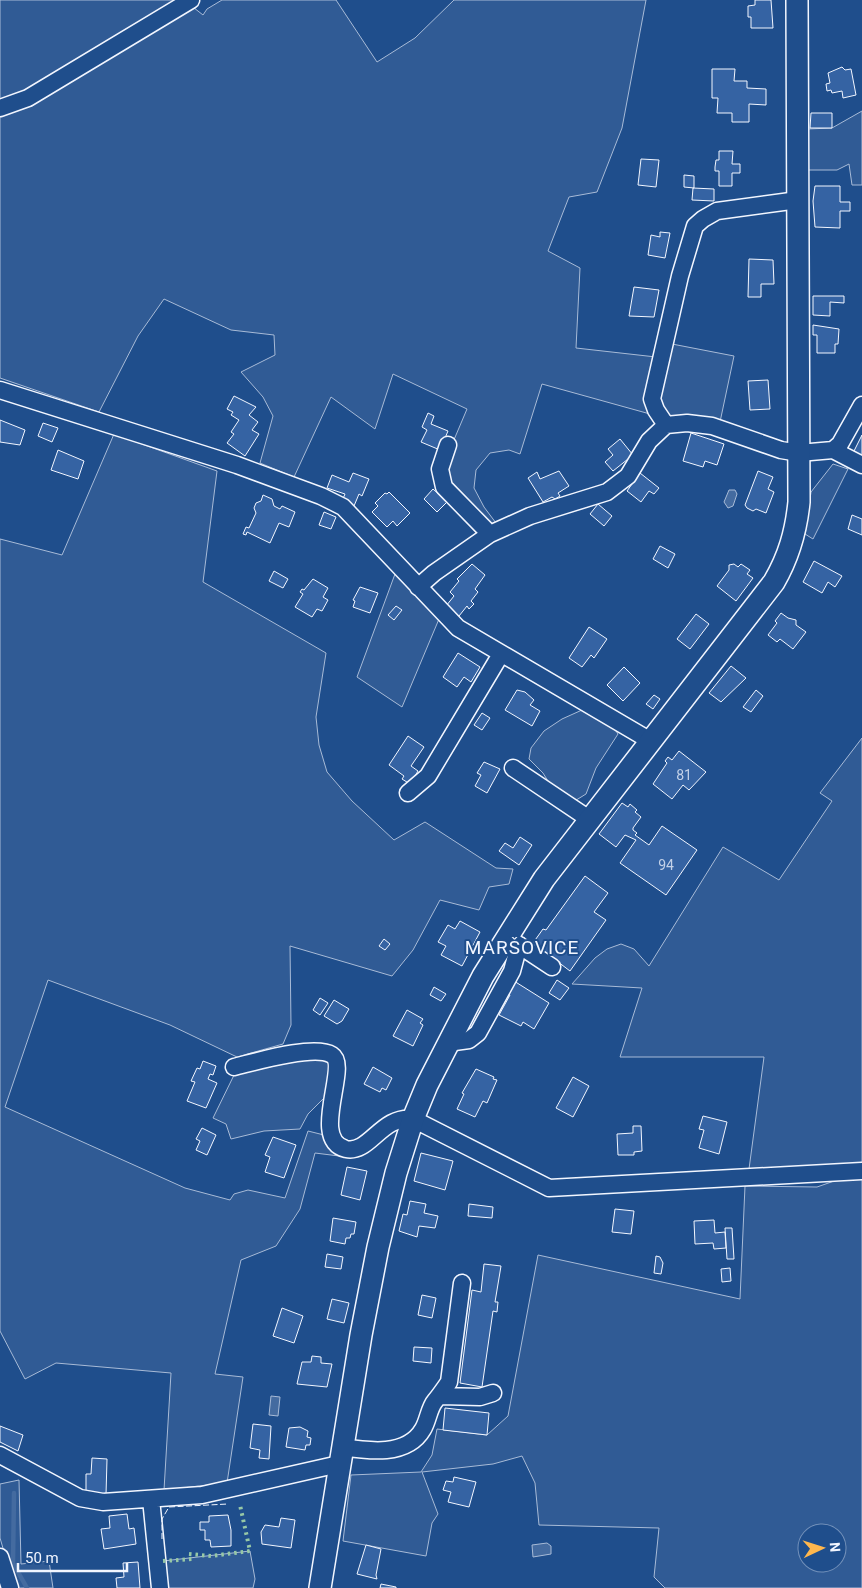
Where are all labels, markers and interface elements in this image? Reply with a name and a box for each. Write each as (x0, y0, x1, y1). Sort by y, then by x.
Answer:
house number: 81 (676, 767, 692, 783)
house number: 94 (658, 857, 674, 873)
district label: MARŠOVICE (465, 936, 579, 959)
north arrow (797, 1523, 847, 1573)
scale bar (18, 1540, 126, 1572)
text: N (827, 1542, 843, 1553)
text: 50 m (25, 1549, 59, 1567)

